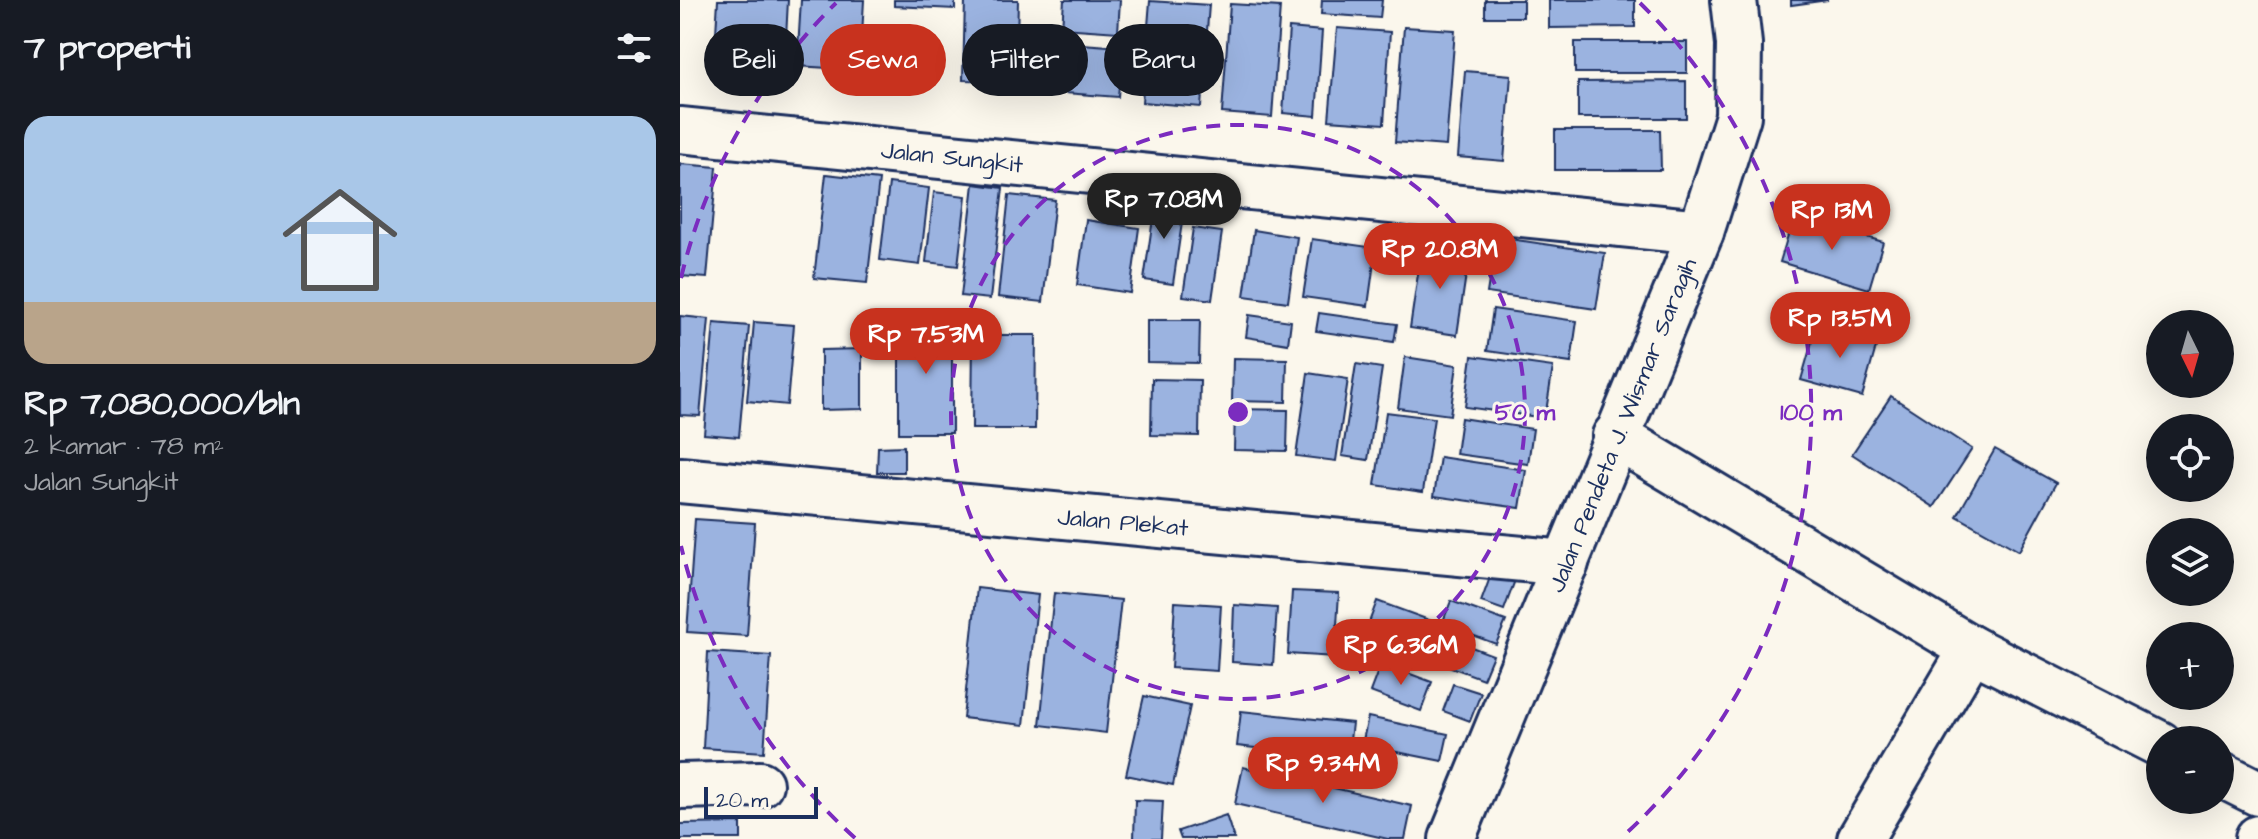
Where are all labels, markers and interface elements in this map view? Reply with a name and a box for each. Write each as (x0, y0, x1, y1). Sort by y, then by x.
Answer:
text: 7 properti (24, 24, 190, 72)
chip: Beli (704, 24, 804, 96)
chip: Sewa (820, 24, 946, 96)
chip: Filter (962, 24, 1088, 96)
chip: Baru (1104, 24, 1224, 96)
icon: filters (612, 26, 656, 70)
street label: Jalan Sungkit (879, 134, 1025, 183)
icon: home (268, 168, 412, 312)
pin: Rp 7.08M (1081, 173, 1247, 241)
text: Rp 7.08M (1105, 181, 1223, 217)
pin: Rp 13M (1767, 184, 1897, 252)
text: Rp 13M (1791, 192, 1873, 228)
pin: Rp 20.8M (1357, 223, 1523, 291)
text: Rp 20.8M (1382, 231, 1498, 267)
street label: Jalan Pendeta J. Wismar Saragih (1540, 253, 1707, 598)
pin: Rp 13.5M (1757, 292, 1923, 360)
text: Rp 13.5M (1788, 300, 1892, 336)
pin: Rp 7.53M (843, 308, 1009, 376)
north arrow (2146, 310, 2234, 398)
map controls (2146, 310, 2234, 814)
text: Rp 7.53M (868, 316, 984, 352)
text: Rp 7,080,000/bln (24, 380, 300, 428)
text: 50 m (1495, 396, 1556, 430)
text: 100 m (1780, 396, 1842, 430)
centre of rings (1224, 398, 1252, 426)
button: locate (2146, 414, 2234, 502)
text: 2 kamar · 78 m² (24, 428, 224, 464)
text: Jalan Sungkit (24, 464, 178, 500)
street label: Jalan Plekat (1056, 500, 1190, 546)
button: layers (2146, 518, 2234, 606)
pin: Rp 6.36M (1318, 619, 1484, 687)
button: + (2146, 622, 2234, 710)
text: Rp 6.36M (1344, 627, 1458, 663)
button: − (2146, 726, 2234, 814)
pin: Rp 9.34M (1240, 737, 1406, 805)
text: Rp 9.34M (1266, 745, 1380, 781)
scale bar (704, 783, 818, 819)
text: 20 m (716, 785, 768, 816)

